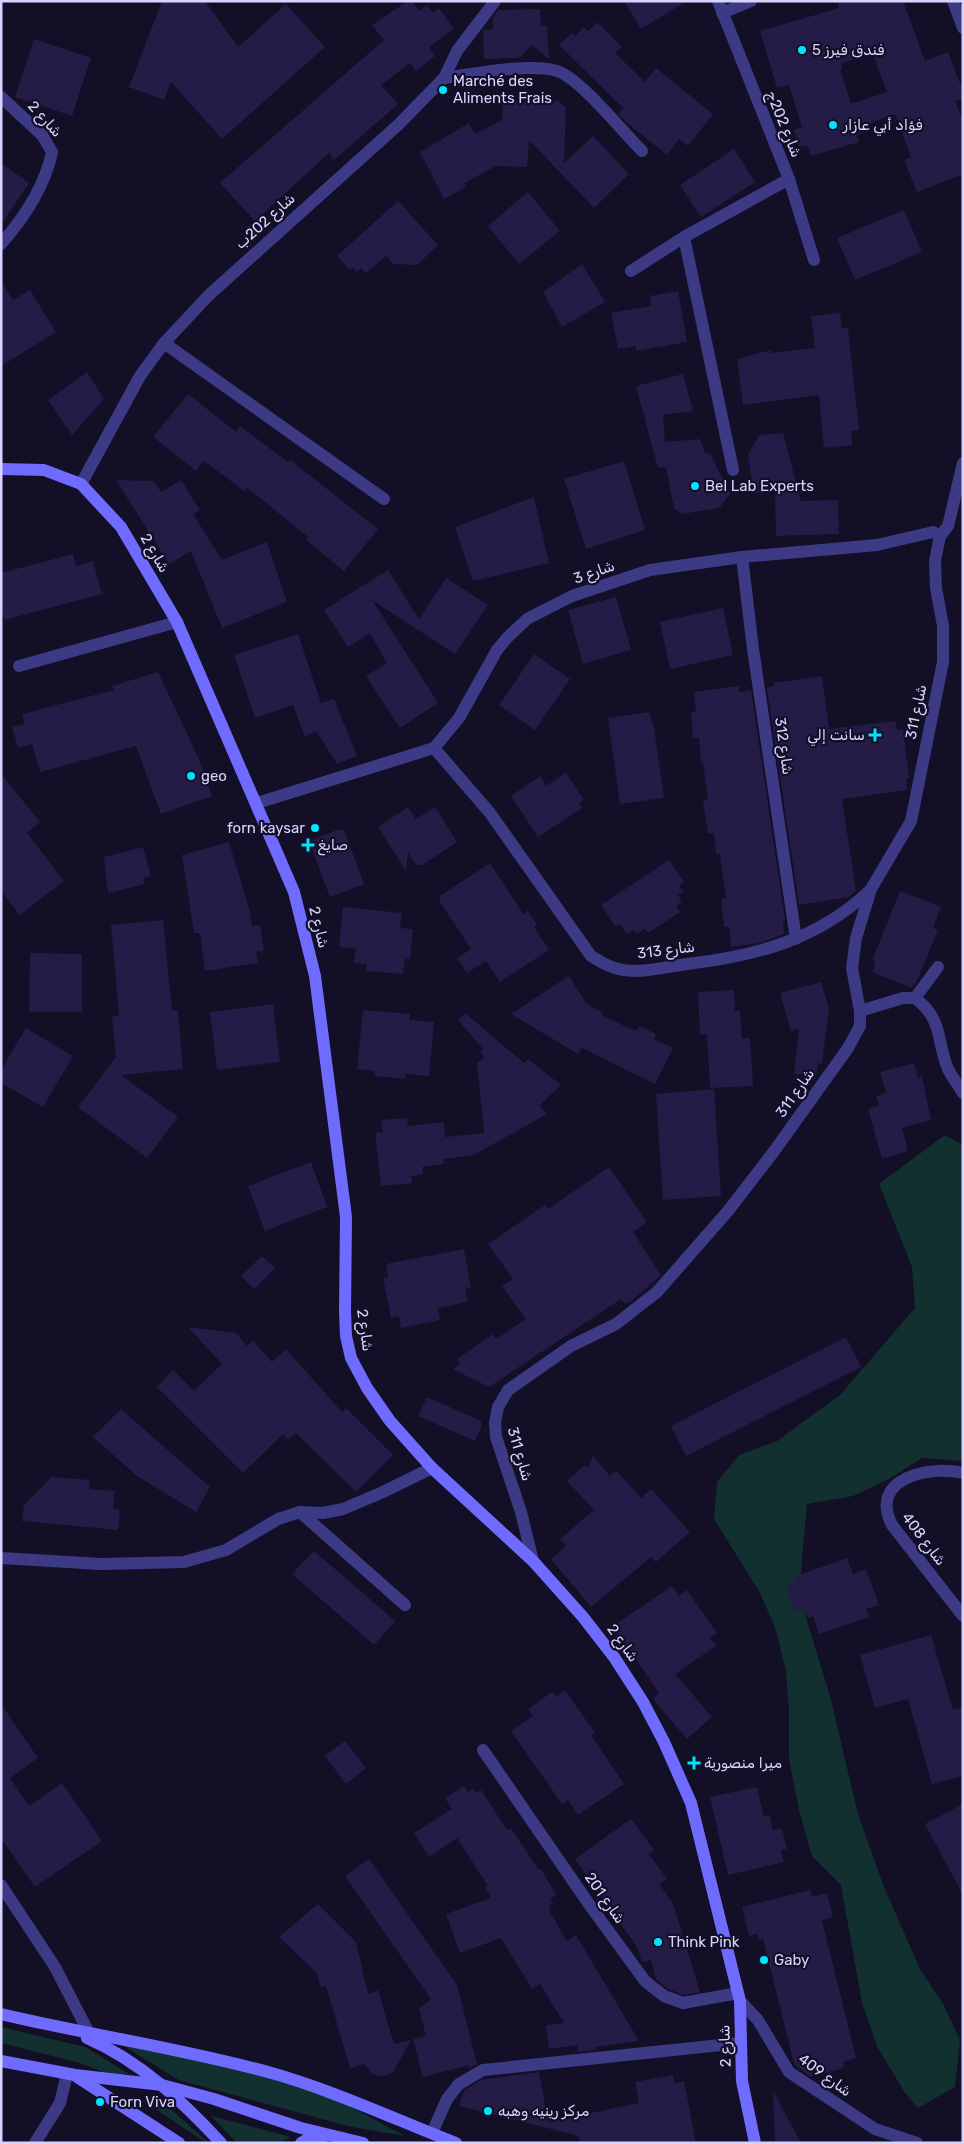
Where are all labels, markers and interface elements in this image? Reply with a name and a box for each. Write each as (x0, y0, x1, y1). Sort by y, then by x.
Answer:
place label: فندق فيرز 5 (812, 41, 884, 59)
marker: فندق فيرز 5 (796, 44, 808, 56)
place label: Marché des Aliments Frais (453, 72, 552, 107)
marker: Marché des Aliments Frais (437, 84, 449, 96)
street label: شارع 202ج (761, 88, 806, 161)
street label: شارع 2 (23, 97, 66, 142)
place label: فؤاد أبي عازار (842, 116, 923, 137)
marker: فؤاد أبي عازار (827, 119, 839, 131)
street label: شارع 202ب (231, 189, 300, 254)
place label: Bel Lab Experts (705, 477, 814, 495)
marker: Bel Lab Experts (689, 480, 701, 492)
street label: شارع 2 (135, 530, 173, 577)
street label: شارع 3 (571, 557, 618, 589)
street label: شارع 311 (901, 683, 933, 741)
street label: شارع 312 (769, 716, 797, 776)
place label: سانت إلي (807, 726, 865, 747)
marker: سانت إلي (869, 729, 881, 741)
place label: geo (201, 767, 227, 785)
marker: geo (185, 770, 197, 782)
place label: forn kaysar (227, 819, 305, 837)
marker: forn kaysar (309, 822, 321, 834)
place label: صايغ (318, 836, 348, 856)
marker: صايغ (302, 839, 314, 851)
street label: شارع 2 (303, 904, 333, 950)
street label: شارع 313 (636, 938, 696, 964)
street label: شارع 311 (772, 1065, 820, 1122)
street label: شارع 2 (351, 1308, 377, 1353)
street label: شارع 311 (502, 1425, 536, 1484)
street label: شارع 408 (897, 1509, 950, 1570)
street label: شارع 2 (602, 1621, 643, 1667)
place label: ميرا منصورية (704, 1754, 782, 1772)
marker: ميرا منصورية (688, 1757, 700, 1769)
street label: شارع 201 (579, 1869, 629, 1928)
place label: Think Pink (668, 1933, 740, 1951)
marker: Think Pink (652, 1936, 664, 1948)
place label: Gaby (774, 1951, 809, 1969)
marker: Gaby (758, 1954, 770, 1966)
street label: شارع 2 (715, 2024, 737, 2067)
street label: شارع 409 (794, 2050, 855, 2102)
place label: Forn Viva (110, 2093, 175, 2111)
marker: Forn Viva (94, 2096, 106, 2108)
place label: مركز رينيه وهبه (498, 2102, 589, 2121)
marker: مركز رينيه وهبه (482, 2105, 494, 2117)

